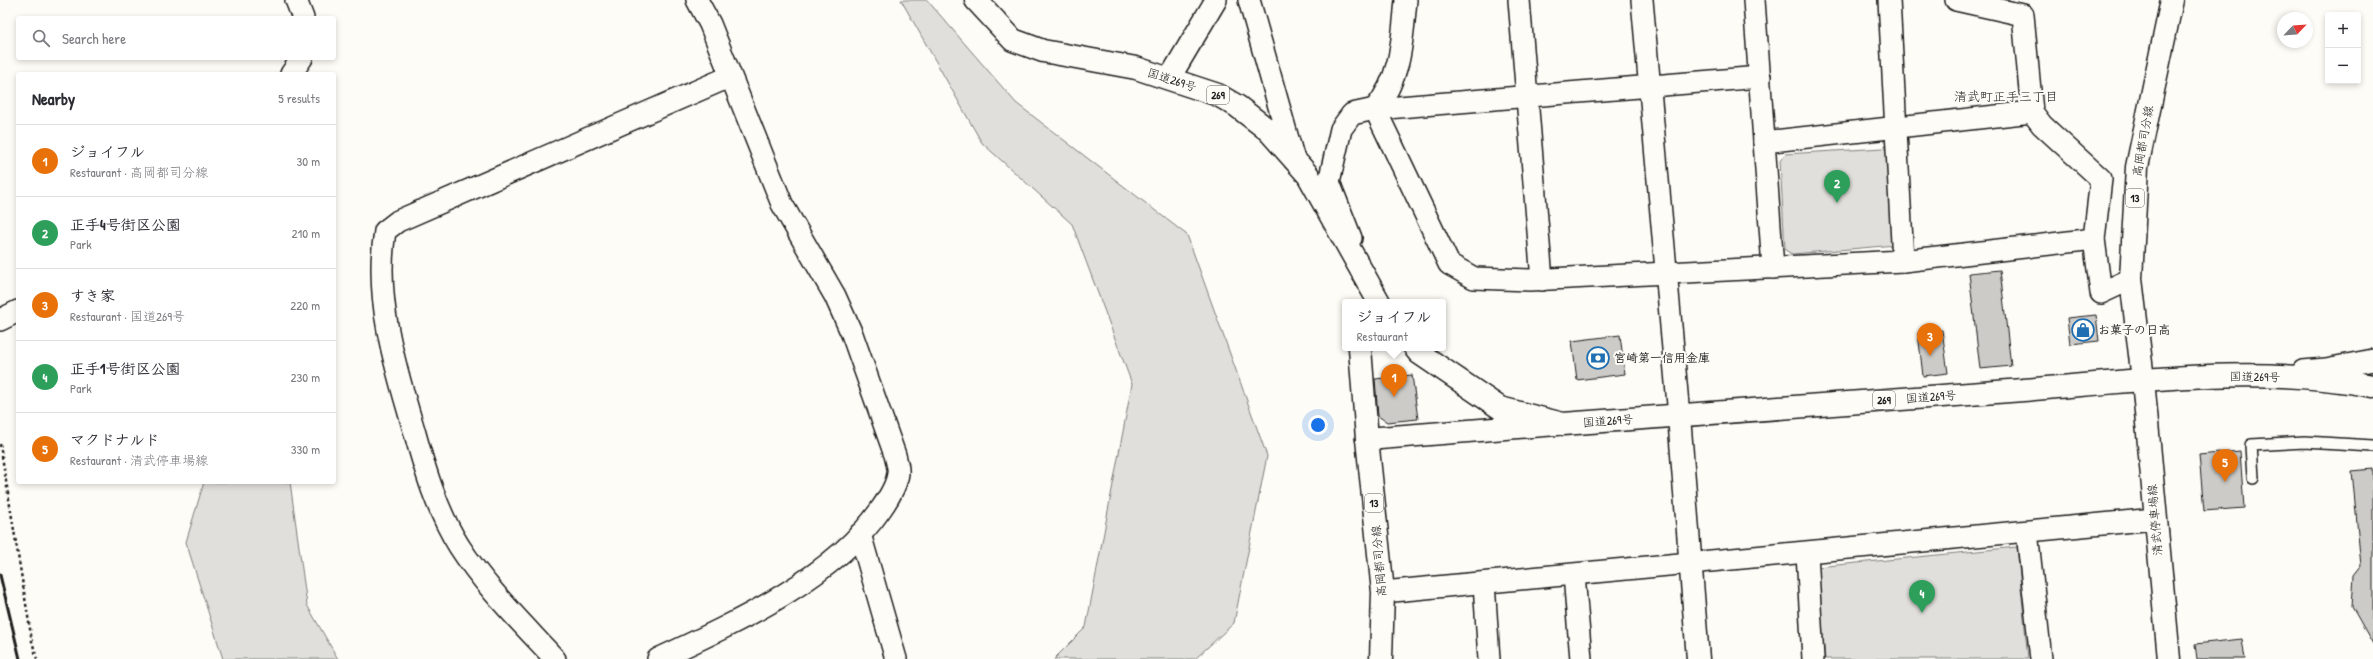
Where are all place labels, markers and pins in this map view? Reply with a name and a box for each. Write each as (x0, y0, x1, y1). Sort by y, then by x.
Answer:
pin: 2 (1824, 170, 1850, 203)
shop icon: お菓子の日高 (2070, 317, 2096, 343)
place label: お菓子の日高 (2098, 321, 2170, 338)
pin: 3 (1917, 323, 1943, 356)
bank icon: 宮崎第一信用金庫 (1585, 345, 1611, 371)
place label: 宮崎第一信用金庫 (1614, 349, 1710, 366)
pin: 1 (1381, 364, 1407, 397)
pin: 5 (2212, 449, 2238, 482)
pin: 4 (1909, 580, 1935, 613)

